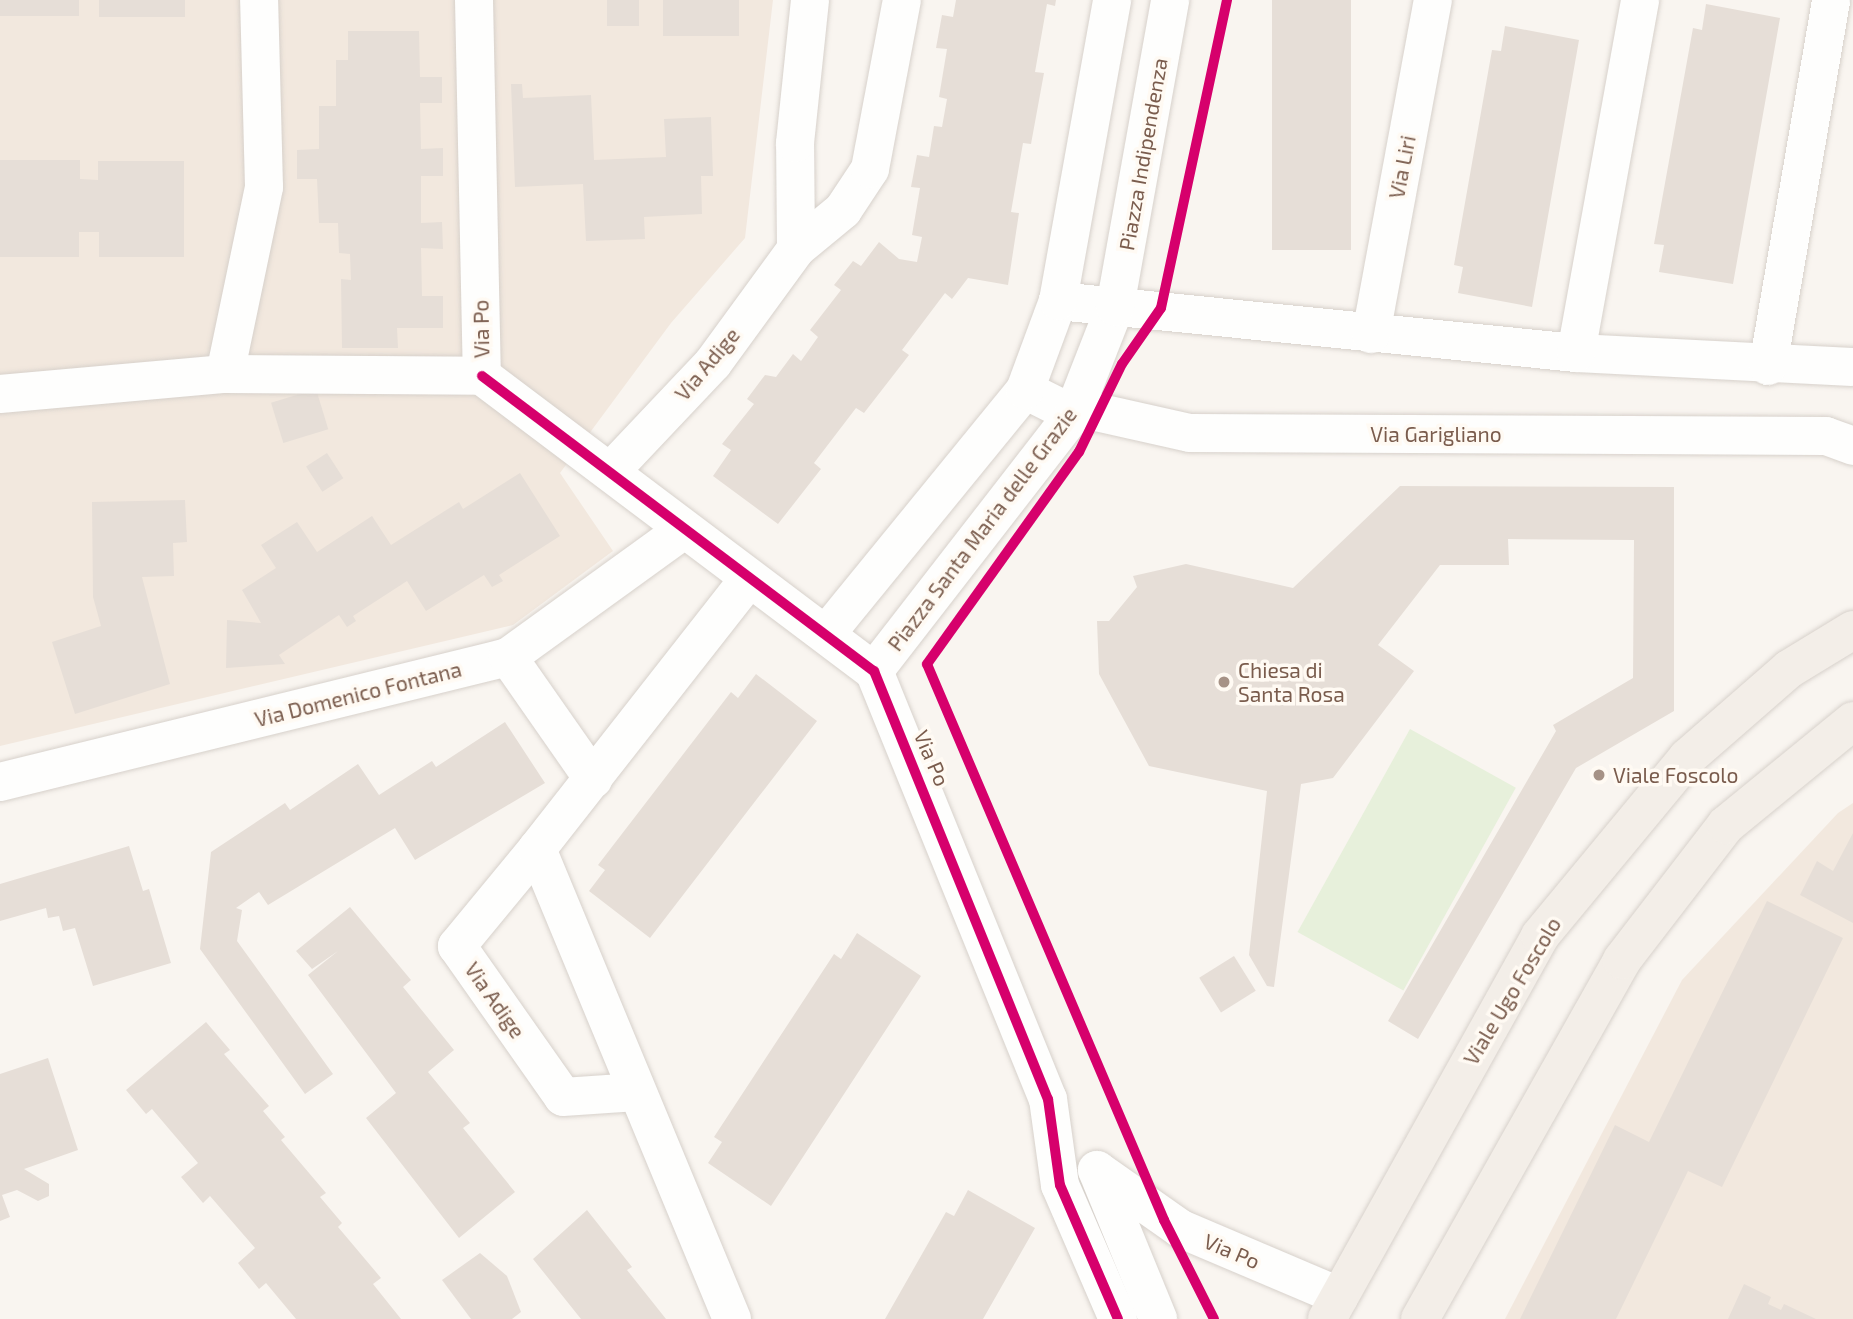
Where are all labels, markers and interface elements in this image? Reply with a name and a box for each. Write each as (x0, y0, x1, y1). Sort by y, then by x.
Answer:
street label: Piazza Indipendenza (1114, 56, 1172, 252)
street label: Via Liri (1384, 133, 1420, 201)
street label: Via Po (468, 300, 494, 358)
street label: Via Adige (669, 322, 745, 406)
street label: Piazza Santa Maria delle Grazie (882, 402, 1082, 656)
street label: Via Garigliano (1370, 421, 1502, 447)
street label: Via Domenico Fontana (252, 656, 464, 732)
place label: Chiesa di Santa Rosa (1238, 657, 1345, 707)
marker: Chiesa di Santa Rosa (1216, 674, 1232, 690)
street label: Via Po (909, 726, 955, 790)
place label: Viale Foscolo (1613, 762, 1738, 788)
marker: Viale Foscolo (1591, 767, 1607, 783)
street label: Viale Ugo Foscolo (1458, 913, 1566, 1069)
street label: Via Adige (460, 957, 530, 1043)
street label: Via Po (1200, 1228, 1264, 1274)

